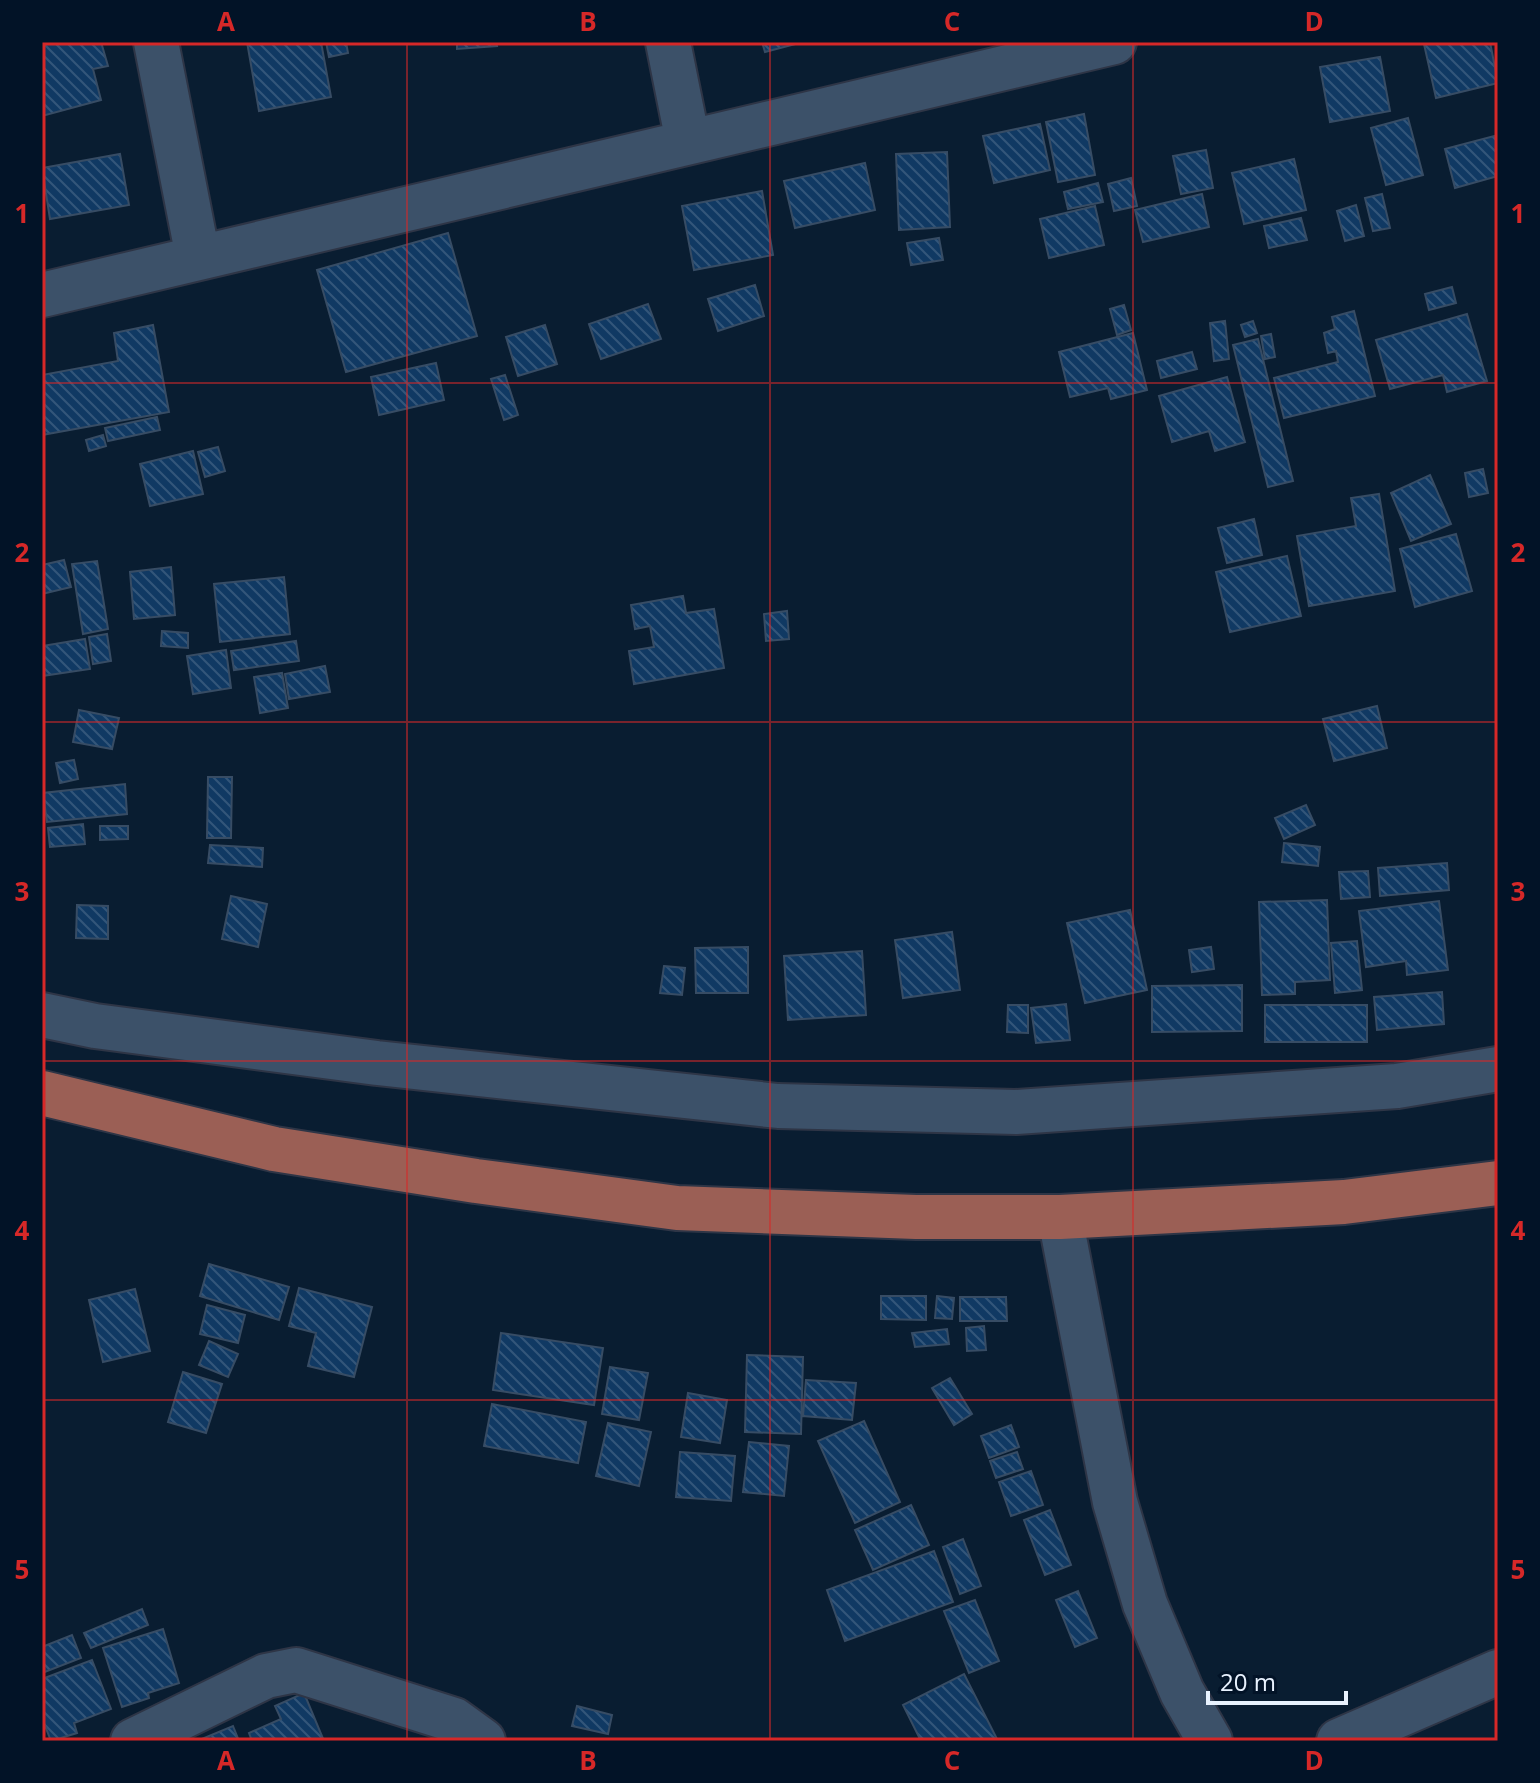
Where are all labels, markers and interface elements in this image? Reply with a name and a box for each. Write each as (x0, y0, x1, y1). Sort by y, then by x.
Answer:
text: A (217, 3, 235, 39)
text: B (579, 3, 597, 39)
text: C (944, 3, 960, 39)
text: D (1304, 3, 1324, 39)
text: 1 (15, 195, 29, 231)
text: 1 (1511, 195, 1525, 231)
text: 2 (15, 534, 30, 570)
text: 2 (1511, 534, 1526, 570)
text: 3 (15, 873, 29, 909)
text: 3 (1511, 873, 1525, 909)
text: 4 (15, 1212, 30, 1248)
text: 4 (1511, 1212, 1526, 1248)
text: 5 (15, 1551, 29, 1587)
text: 5 (1511, 1551, 1525, 1587)
scale bar (1208, 1655, 1346, 1705)
text: 20 m (1220, 1665, 1276, 1698)
text: A (217, 1742, 235, 1778)
text: B (579, 1742, 597, 1778)
text: C (944, 1742, 960, 1778)
text: D (1304, 1742, 1324, 1778)

